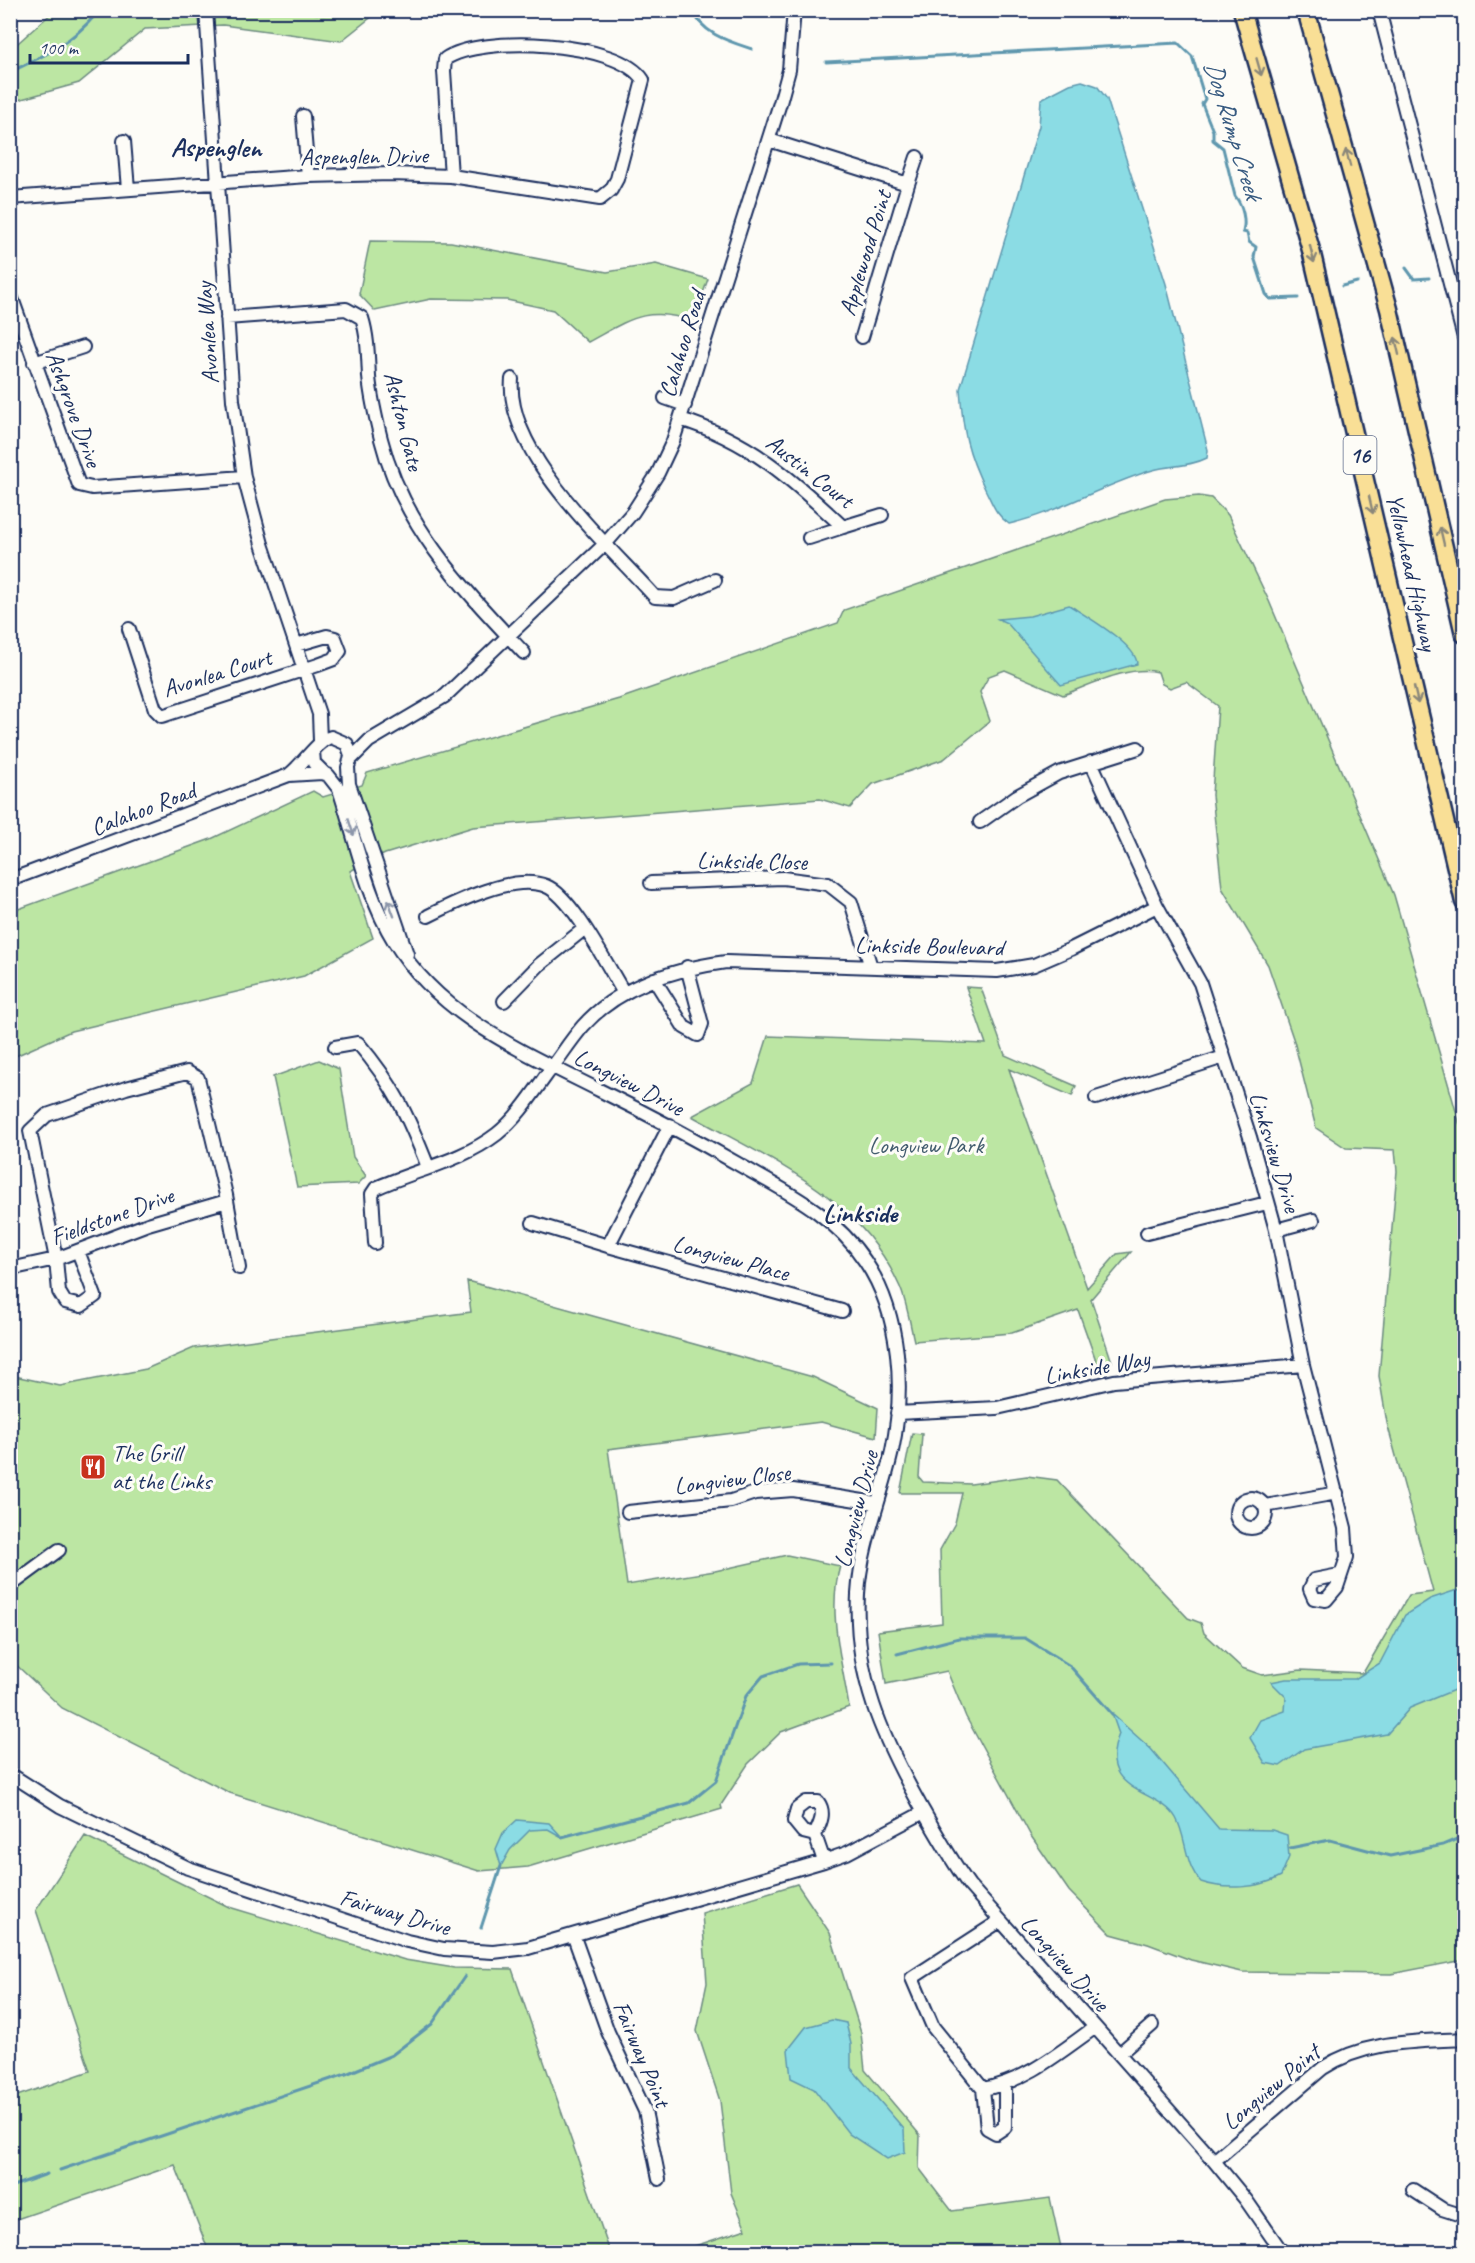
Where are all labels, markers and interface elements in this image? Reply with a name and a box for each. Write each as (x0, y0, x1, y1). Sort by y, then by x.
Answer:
scale bar (30, 27, 188, 65)
text: 100 m (39, 37, 80, 59)
water label: Dog Rump Creek (1197, 57, 1272, 208)
one-way arrow (1254, 57, 1265, 76)
district label: Aspenglen (171, 130, 263, 164)
street label: Aspenglen Drive (300, 140, 430, 172)
one-way arrow (1342, 148, 1353, 167)
street label: Applewood Point (832, 185, 899, 319)
one-way arrow (1306, 244, 1318, 263)
street label: Avonlea Way (188, 279, 226, 385)
street label: Calahoo Road (652, 284, 713, 401)
one-way arrow (1391, 337, 1403, 356)
street label: Ashgrove Drive (39, 347, 110, 473)
street label: Ashton Gate (377, 368, 431, 476)
street label: Austin Court (760, 427, 862, 516)
road number: 16 (1344, 436, 1376, 474)
street label: Yellowhead Highway (1379, 490, 1445, 655)
one-way arrow (1366, 496, 1378, 515)
one-way arrow (1435, 527, 1447, 546)
street label: Avonlea Court (159, 642, 277, 704)
one-way arrow (1411, 685, 1422, 704)
street label: Calahoo Road (86, 774, 203, 843)
one-way arrow (347, 817, 358, 836)
street label: Linkside Close (697, 845, 809, 877)
one-way arrow (384, 899, 395, 918)
street label: Linkside Boulevard (855, 930, 1007, 962)
street label: Longview Drive (569, 1042, 691, 1123)
street label: Linksview Drive (1243, 1088, 1308, 1218)
park label: Longview Park (869, 1130, 986, 1160)
street label: Fieldstone Drive (46, 1179, 180, 1252)
district label: Linkside (823, 1196, 899, 1230)
street label: Longview Place (670, 1228, 794, 1288)
street label: Linkside Way (1042, 1343, 1154, 1391)
place label: The Grill at the Links (112, 1438, 213, 1496)
street label: Longview Drive (827, 1445, 886, 1570)
restaurant icon: The Grill at the Links (78, 1452, 108, 1482)
street label: Longview Close (672, 1457, 794, 1501)
street label: Fairway Drive (336, 1882, 456, 1943)
street label: Longview Drive (1014, 1909, 1117, 2019)
street label: Fairway Point (606, 1997, 679, 2113)
street label: Longview Point (1216, 2035, 1328, 2137)

